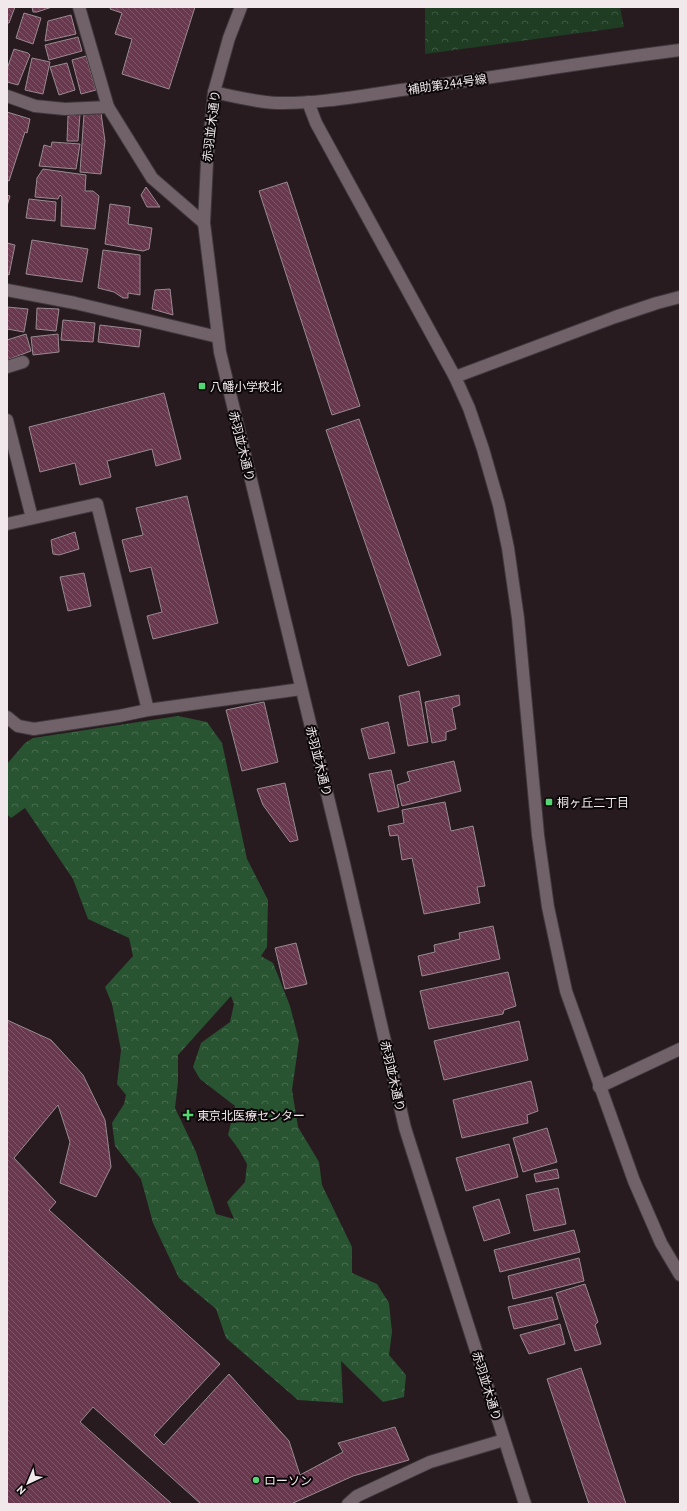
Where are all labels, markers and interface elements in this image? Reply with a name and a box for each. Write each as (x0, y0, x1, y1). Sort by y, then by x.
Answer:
street label: 補助第244号線 (407, 71, 487, 97)
street label: 赤羽並木通り (199, 89, 223, 163)
place label: 八幡小学校北 (210, 379, 282, 394)
marker: 八幡小学校北 (197, 381, 207, 391)
street label: 赤羽並木通り (226, 409, 258, 483)
street label: 赤羽並木通り (303, 724, 335, 798)
place label: 桐ヶ丘二丁目 (557, 795, 629, 810)
marker: 桐ヶ丘二丁目 (544, 797, 554, 807)
street label: 赤羽並木通り (378, 1039, 408, 1113)
place label: 東京北医療センター (197, 1108, 305, 1123)
marker: 東京北医療センター (182, 1109, 194, 1121)
street label: 赤羽並木通り (469, 1349, 505, 1423)
north arrow (8, 1463, 48, 1503)
place label: ローソン (264, 1473, 312, 1488)
marker: ローソン (251, 1475, 261, 1485)
text: N (14, 1483, 29, 1498)

